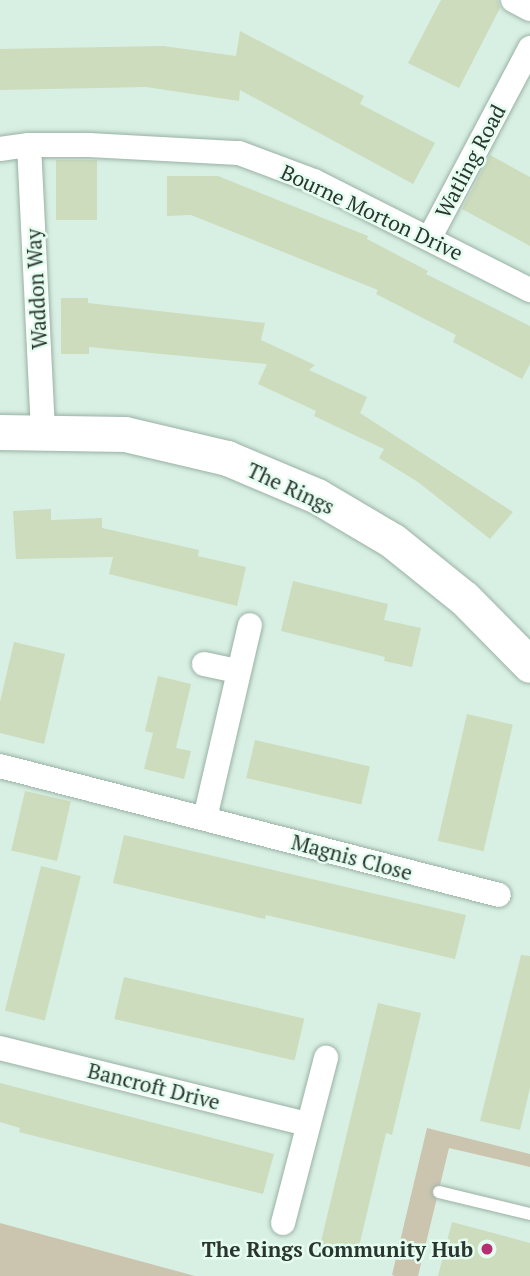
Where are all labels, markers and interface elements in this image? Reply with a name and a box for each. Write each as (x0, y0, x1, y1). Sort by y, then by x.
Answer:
street label: Watling Road (430, 100, 510, 222)
street label: Bourne Morton Drive (277, 159, 467, 265)
street label: Waddon Way (20, 228, 52, 350)
street label: The Rings (243, 457, 339, 519)
street label: Magnis Close (289, 829, 415, 885)
street label: Bancroft Drive (85, 1057, 223, 1115)
place label: The Rings Community Hub (202, 1236, 473, 1262)
marker: The Rings Community Hub (479, 1241, 495, 1257)

